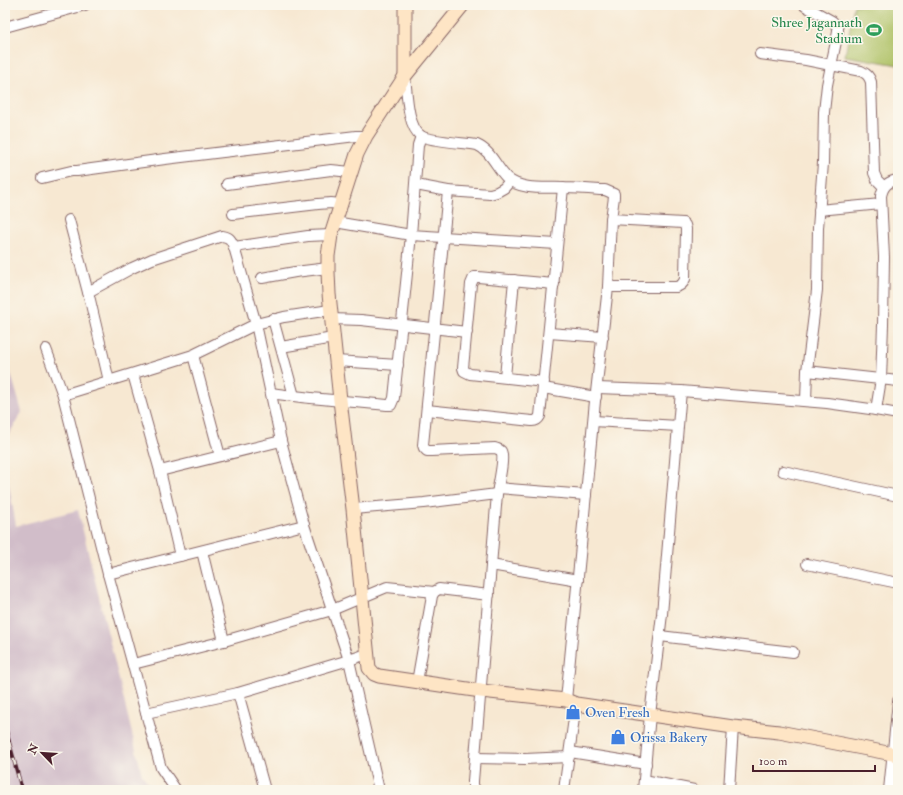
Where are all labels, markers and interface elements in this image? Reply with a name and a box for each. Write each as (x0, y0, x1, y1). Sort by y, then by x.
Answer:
place label: Shree Jagannath Stadium (771, 14, 863, 47)
sports icon: Shree Jagannath Stadium (865, 21, 883, 39)
shop icon: Oven Fresh (564, 703, 582, 721)
place label: Oven Fresh (585, 704, 651, 721)
shop icon: Orissa Bakery (609, 728, 627, 746)
place label: Orissa Bakery (630, 729, 708, 747)
north arrow (22, 733, 62, 773)
text: N (25, 741, 42, 757)
scale bar (753, 747, 875, 773)
text: 100 m (759, 754, 788, 769)

